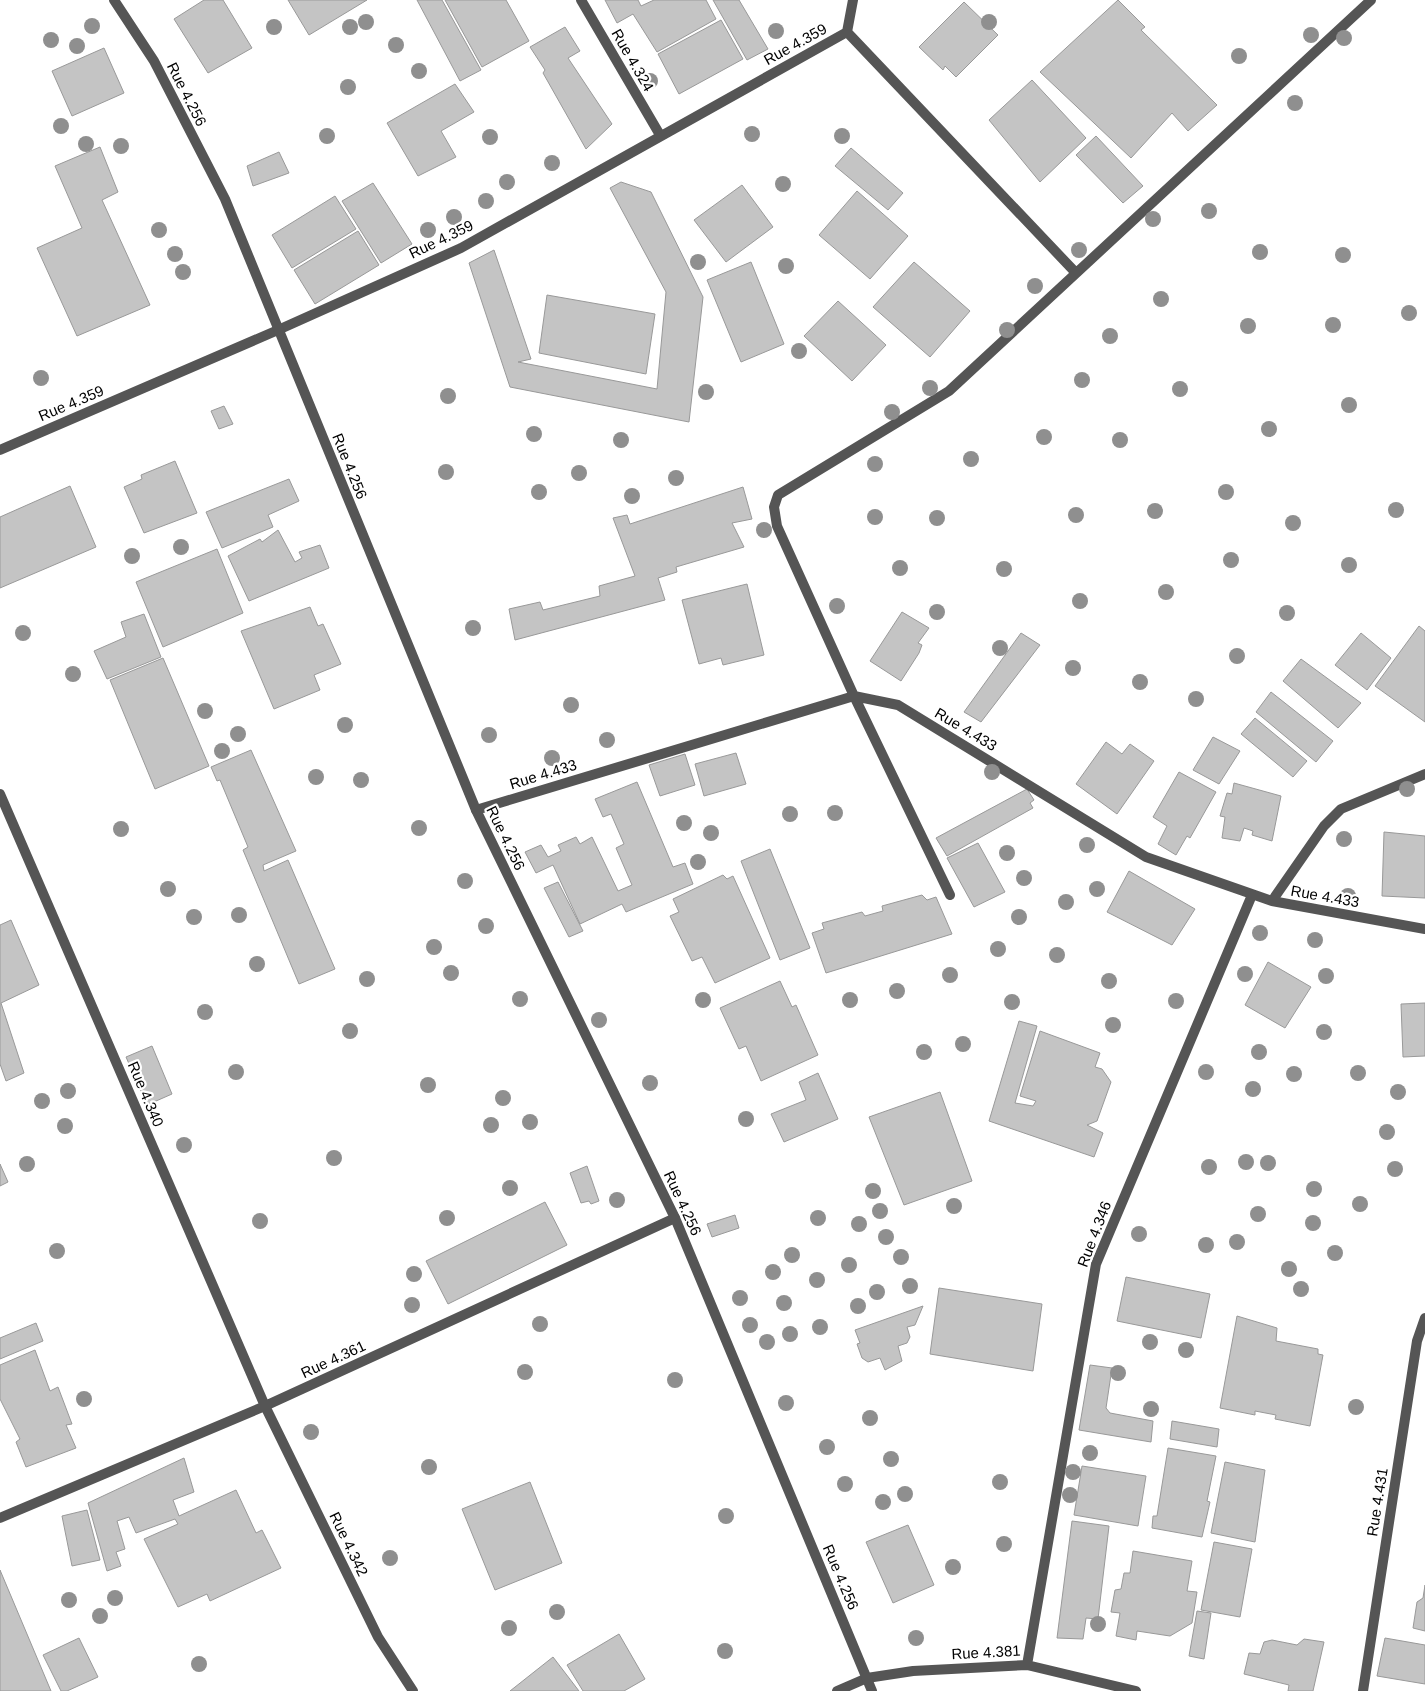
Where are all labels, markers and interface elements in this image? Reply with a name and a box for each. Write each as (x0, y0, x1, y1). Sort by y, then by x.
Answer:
street label: Rue 4.359 (761, 20, 829, 68)
street label: Rue 4.324 (608, 26, 658, 94)
street label: Rue 4.256 (164, 59, 210, 129)
street label: Rue 4.359 (406, 216, 476, 262)
street label: Rue 4.359 (36, 382, 106, 424)
street label: Rue 4.256 (329, 431, 371, 501)
street label: Rue 4.433 (932, 704, 1000, 754)
street label: Rue 4.433 (507, 756, 579, 792)
street label: Rue 4.256 (483, 803, 529, 873)
street label: Rue 4.433 (1289, 882, 1361, 910)
street label: Rue 4.340 (125, 1059, 167, 1129)
street label: Rue 4.256 (661, 1168, 705, 1238)
street label: Rue 4.346 (1074, 1199, 1114, 1269)
street label: Rue 4.361 (298, 1337, 368, 1381)
street label: Rue 4.431 (1363, 1466, 1391, 1538)
street label: Rue 4.342 (326, 1509, 372, 1579)
street label: Rue 4.256 (820, 1542, 862, 1612)
street label: Rue 4.381 (951, 1642, 1021, 1662)

